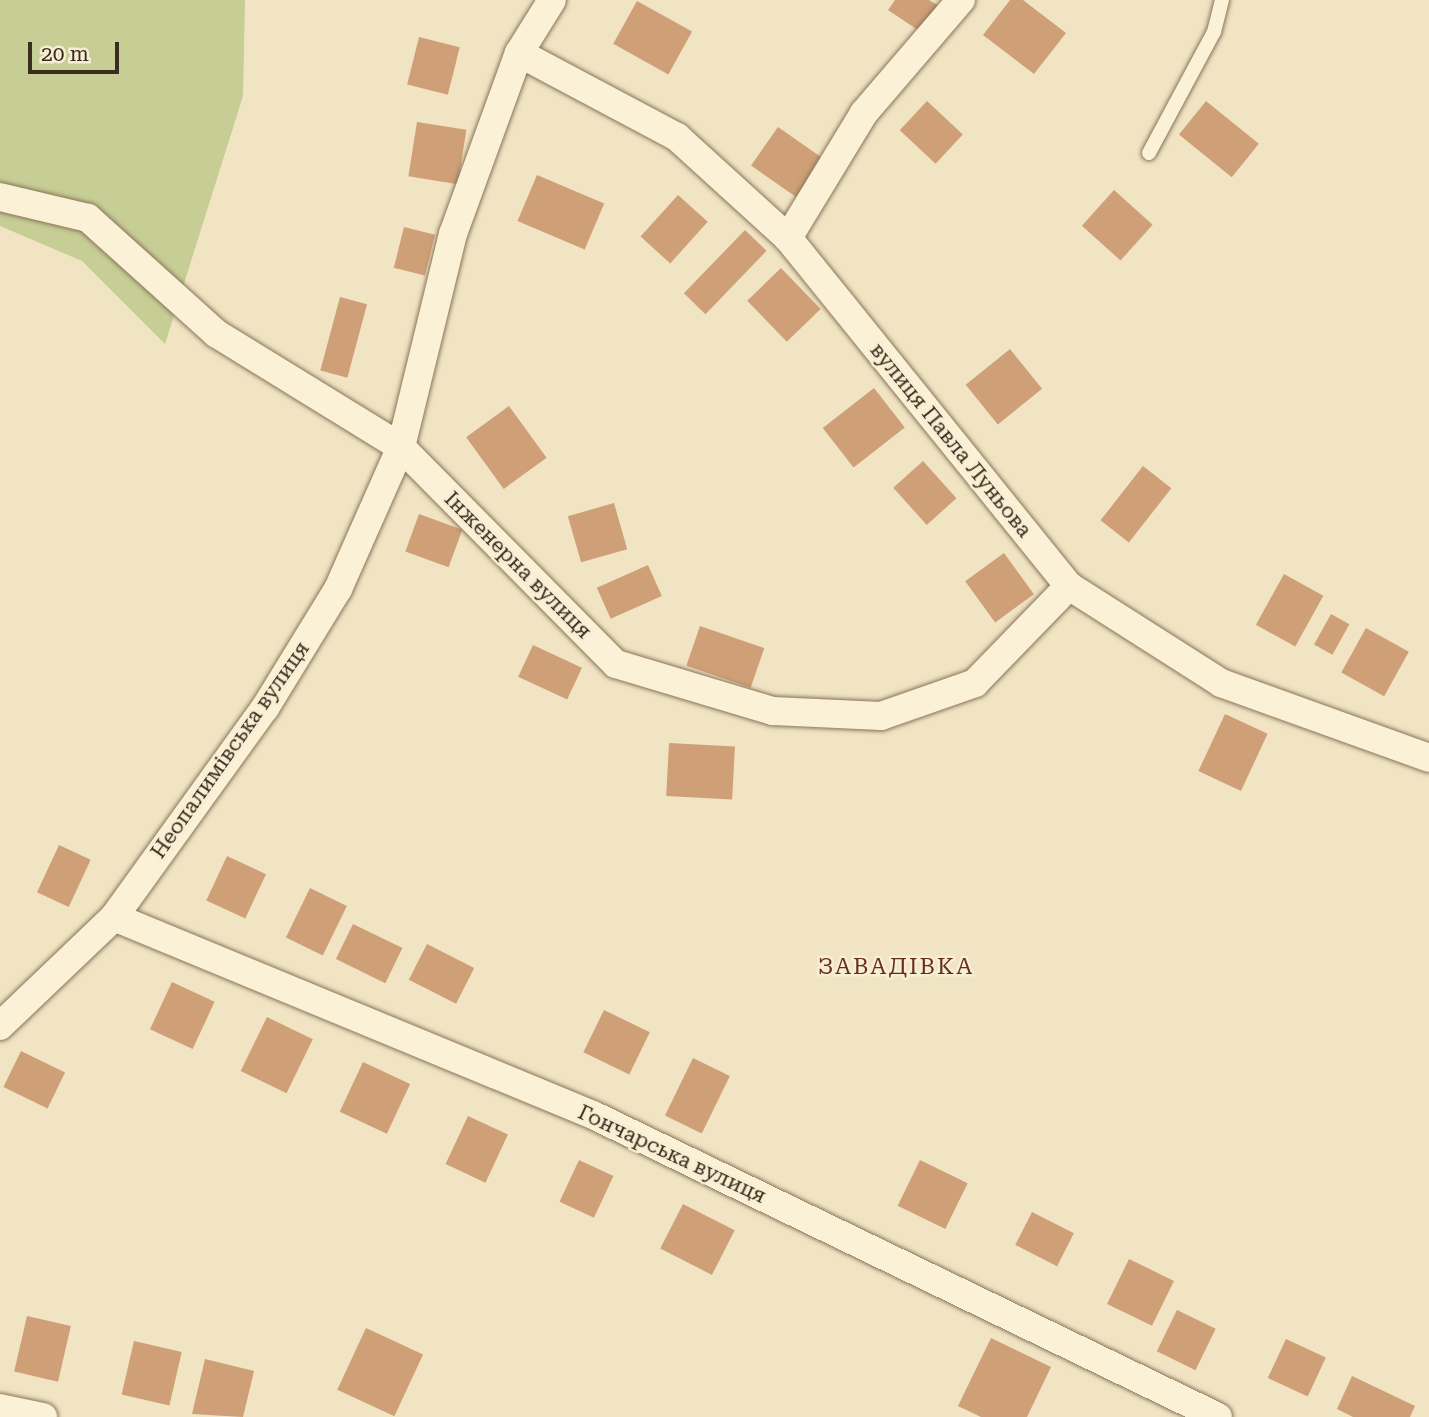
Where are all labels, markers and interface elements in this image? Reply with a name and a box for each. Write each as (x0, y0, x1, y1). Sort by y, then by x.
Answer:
scale bar (32, 28, 122, 72)
text: 20 m (41, 42, 89, 66)
street label: вулиця Павла Луньова (865, 338, 1037, 542)
street label: Інженерна вулиця (439, 486, 597, 644)
street label: Неопалимівська вулиця (145, 637, 315, 863)
district label: ЗАВАДІВКА (819, 953, 973, 981)
street label: Гончарська вулиця (574, 1099, 770, 1209)

